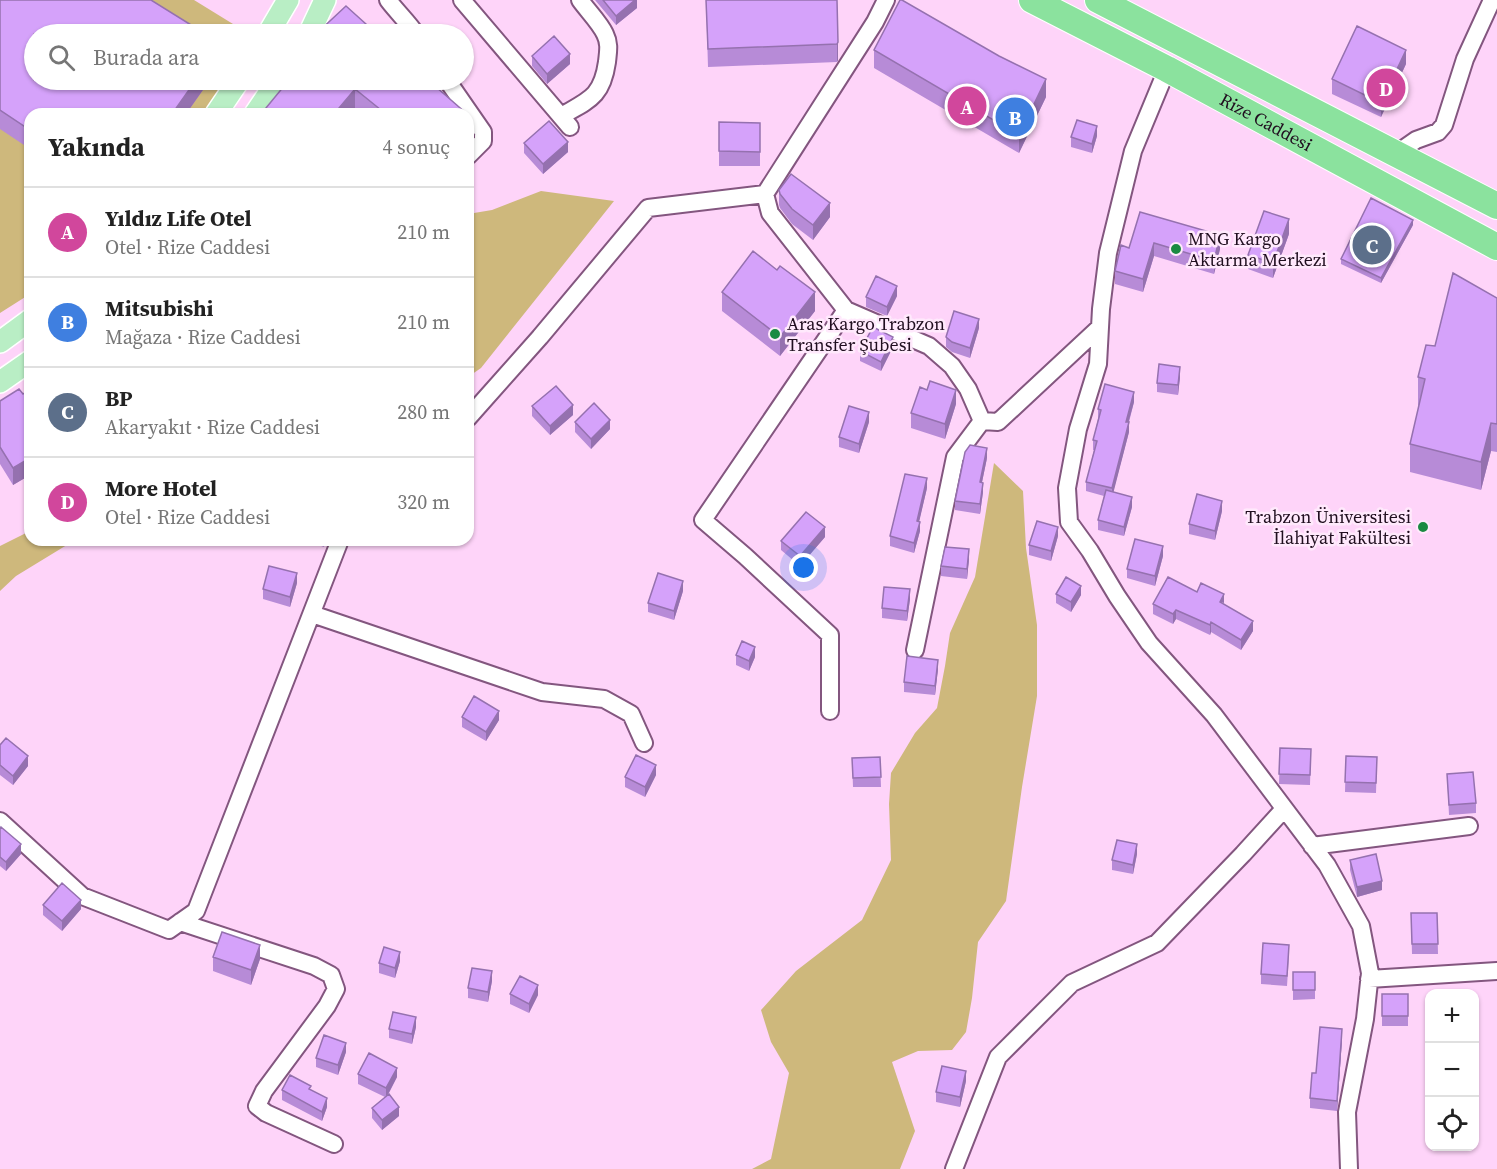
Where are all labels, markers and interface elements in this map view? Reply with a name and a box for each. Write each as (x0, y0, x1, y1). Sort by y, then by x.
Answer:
search box (24, 24, 474, 90)
icon: search (45, 41, 78, 74)
text: Burada ara (93, 42, 199, 72)
pin: D (1366, 66, 1406, 110)
pin: A (948, 84, 986, 128)
street label: Rize Caddesi (1215, 87, 1317, 157)
pin: B (996, 94, 1034, 140)
text: Yakında (48, 129, 145, 165)
text: 4 sonuç (382, 133, 450, 161)
text: Yıldız Life Otel (105, 203, 252, 233)
text: A (61, 218, 74, 246)
text: 210 m (397, 218, 450, 246)
pin: C (1352, 222, 1392, 268)
place label: MNG Kargo Aktarma Merkezi (1188, 226, 1327, 272)
text: Otel · Rize Caddesi (105, 233, 270, 261)
marker: MNG Kargo Aktarma Merkezi (1169, 242, 1183, 256)
text: Mitsubishi (105, 293, 213, 323)
text: B (61, 308, 74, 336)
text: 210 m (397, 308, 450, 336)
place label: Aras Kargo Trabzon Transfer Şubesi (787, 311, 945, 357)
text: Mağaza · Rize Caddesi (105, 323, 301, 351)
marker: Aras Kargo Trabzon Transfer Şubesi (768, 327, 782, 341)
text: BP (105, 383, 132, 413)
text: C (61, 398, 74, 426)
text: 280 m (397, 398, 450, 426)
text: Akaryakıt · Rize Caddesi (105, 413, 320, 441)
text: More Hotel (105, 473, 217, 503)
text: D (60, 488, 75, 516)
text: 320 m (397, 488, 450, 516)
text: Otel · Rize Caddesi (105, 503, 270, 531)
place label: Trabzon Üniversitesi İlahiyat Fakültesi (1245, 504, 1411, 550)
marker: Trabzon Üniversitesi İlahiyat Fakültesi (1416, 520, 1430, 534)
your location (789, 553, 818, 582)
map controls (1425, 989, 1479, 1151)
button: + (1425, 989, 1479, 1043)
button: − (1425, 1043, 1479, 1097)
button: locate (1425, 1097, 1479, 1151)

